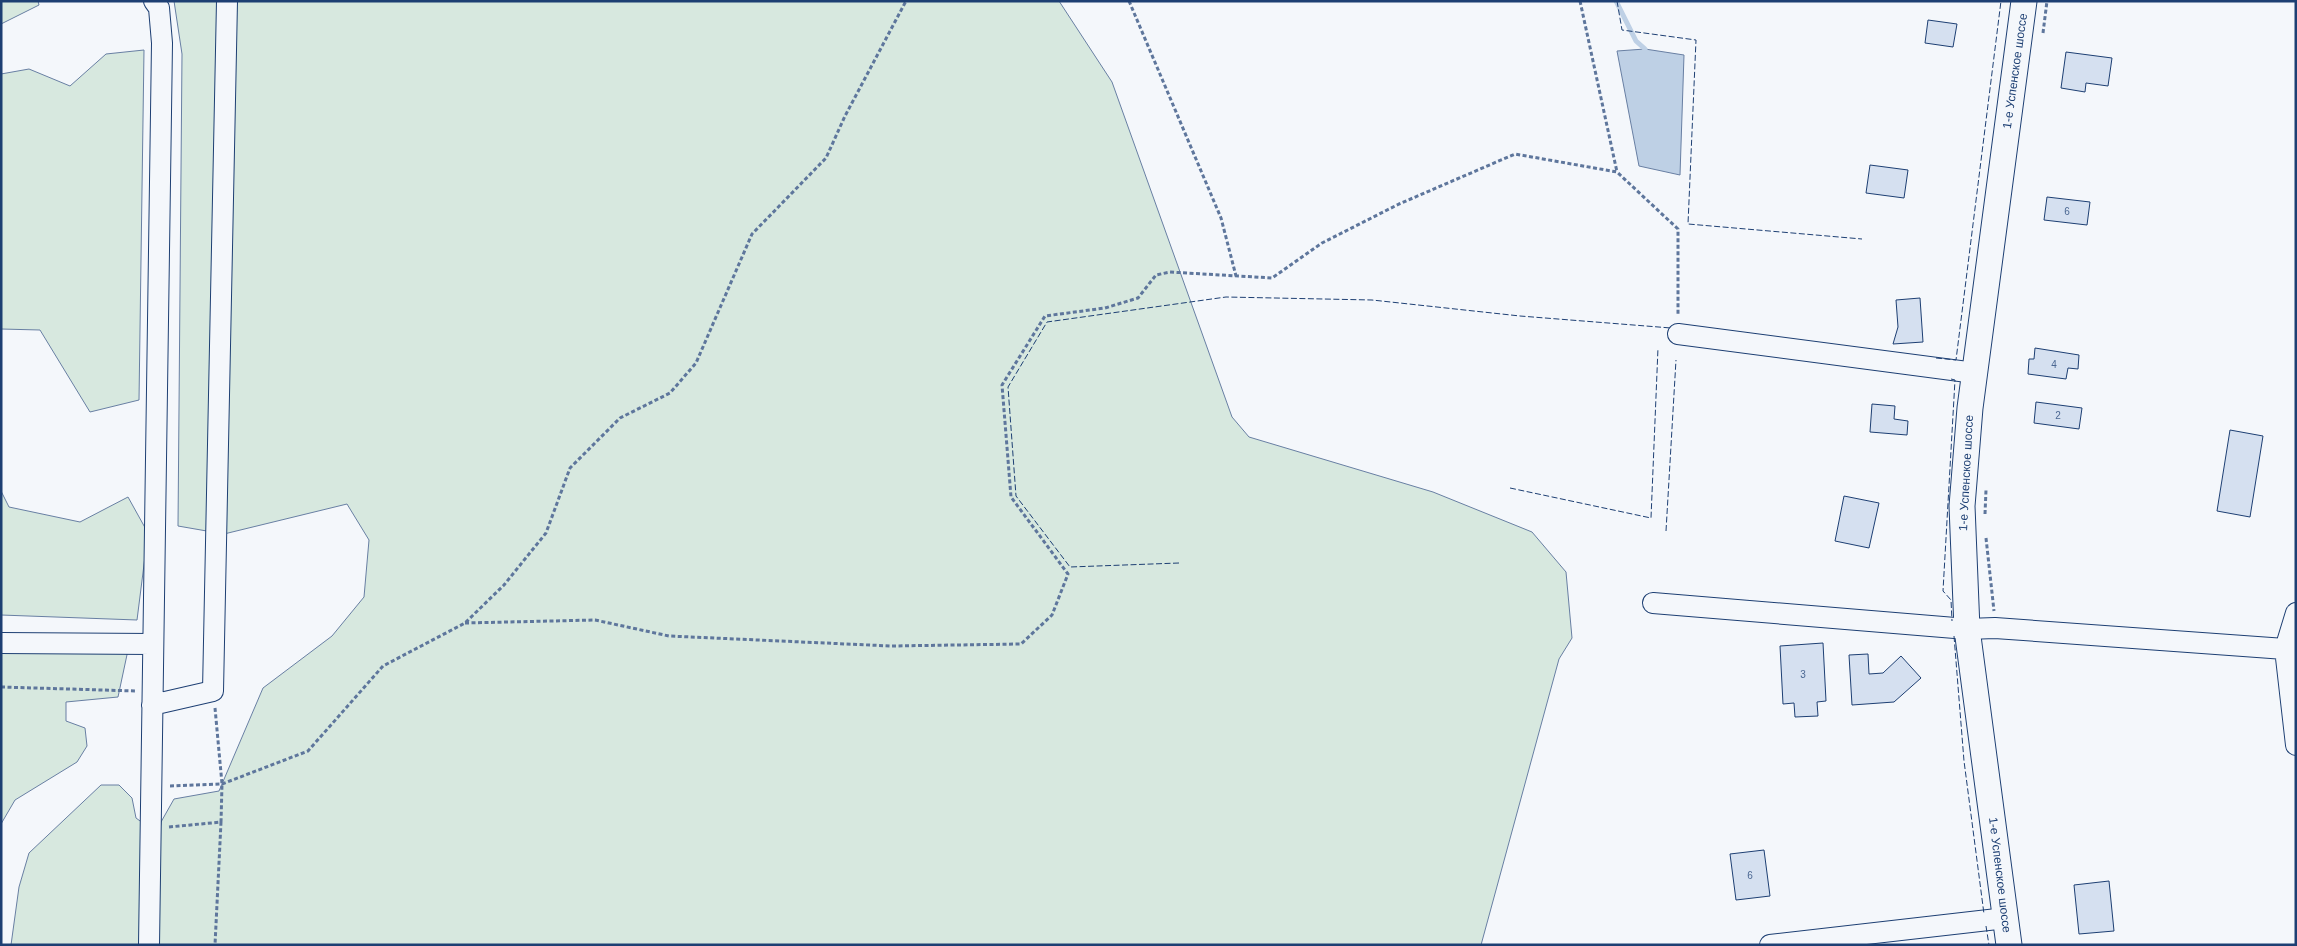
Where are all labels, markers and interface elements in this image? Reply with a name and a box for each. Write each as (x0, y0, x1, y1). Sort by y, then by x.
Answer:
street label: 1-е Успенское шоссе (2000, 12, 2030, 130)
house number: 6 (2064, 206, 2070, 217)
house number: 4 (2051, 359, 2057, 370)
house number: 2 (2055, 410, 2061, 421)
street label: 1-е Успенское шоссе (1956, 414, 1976, 531)
house number: 3 (1800, 669, 1806, 680)
street label: 1-е Успенское шоссе (1986, 816, 2014, 934)
house number: 6 (1747, 870, 1753, 881)

